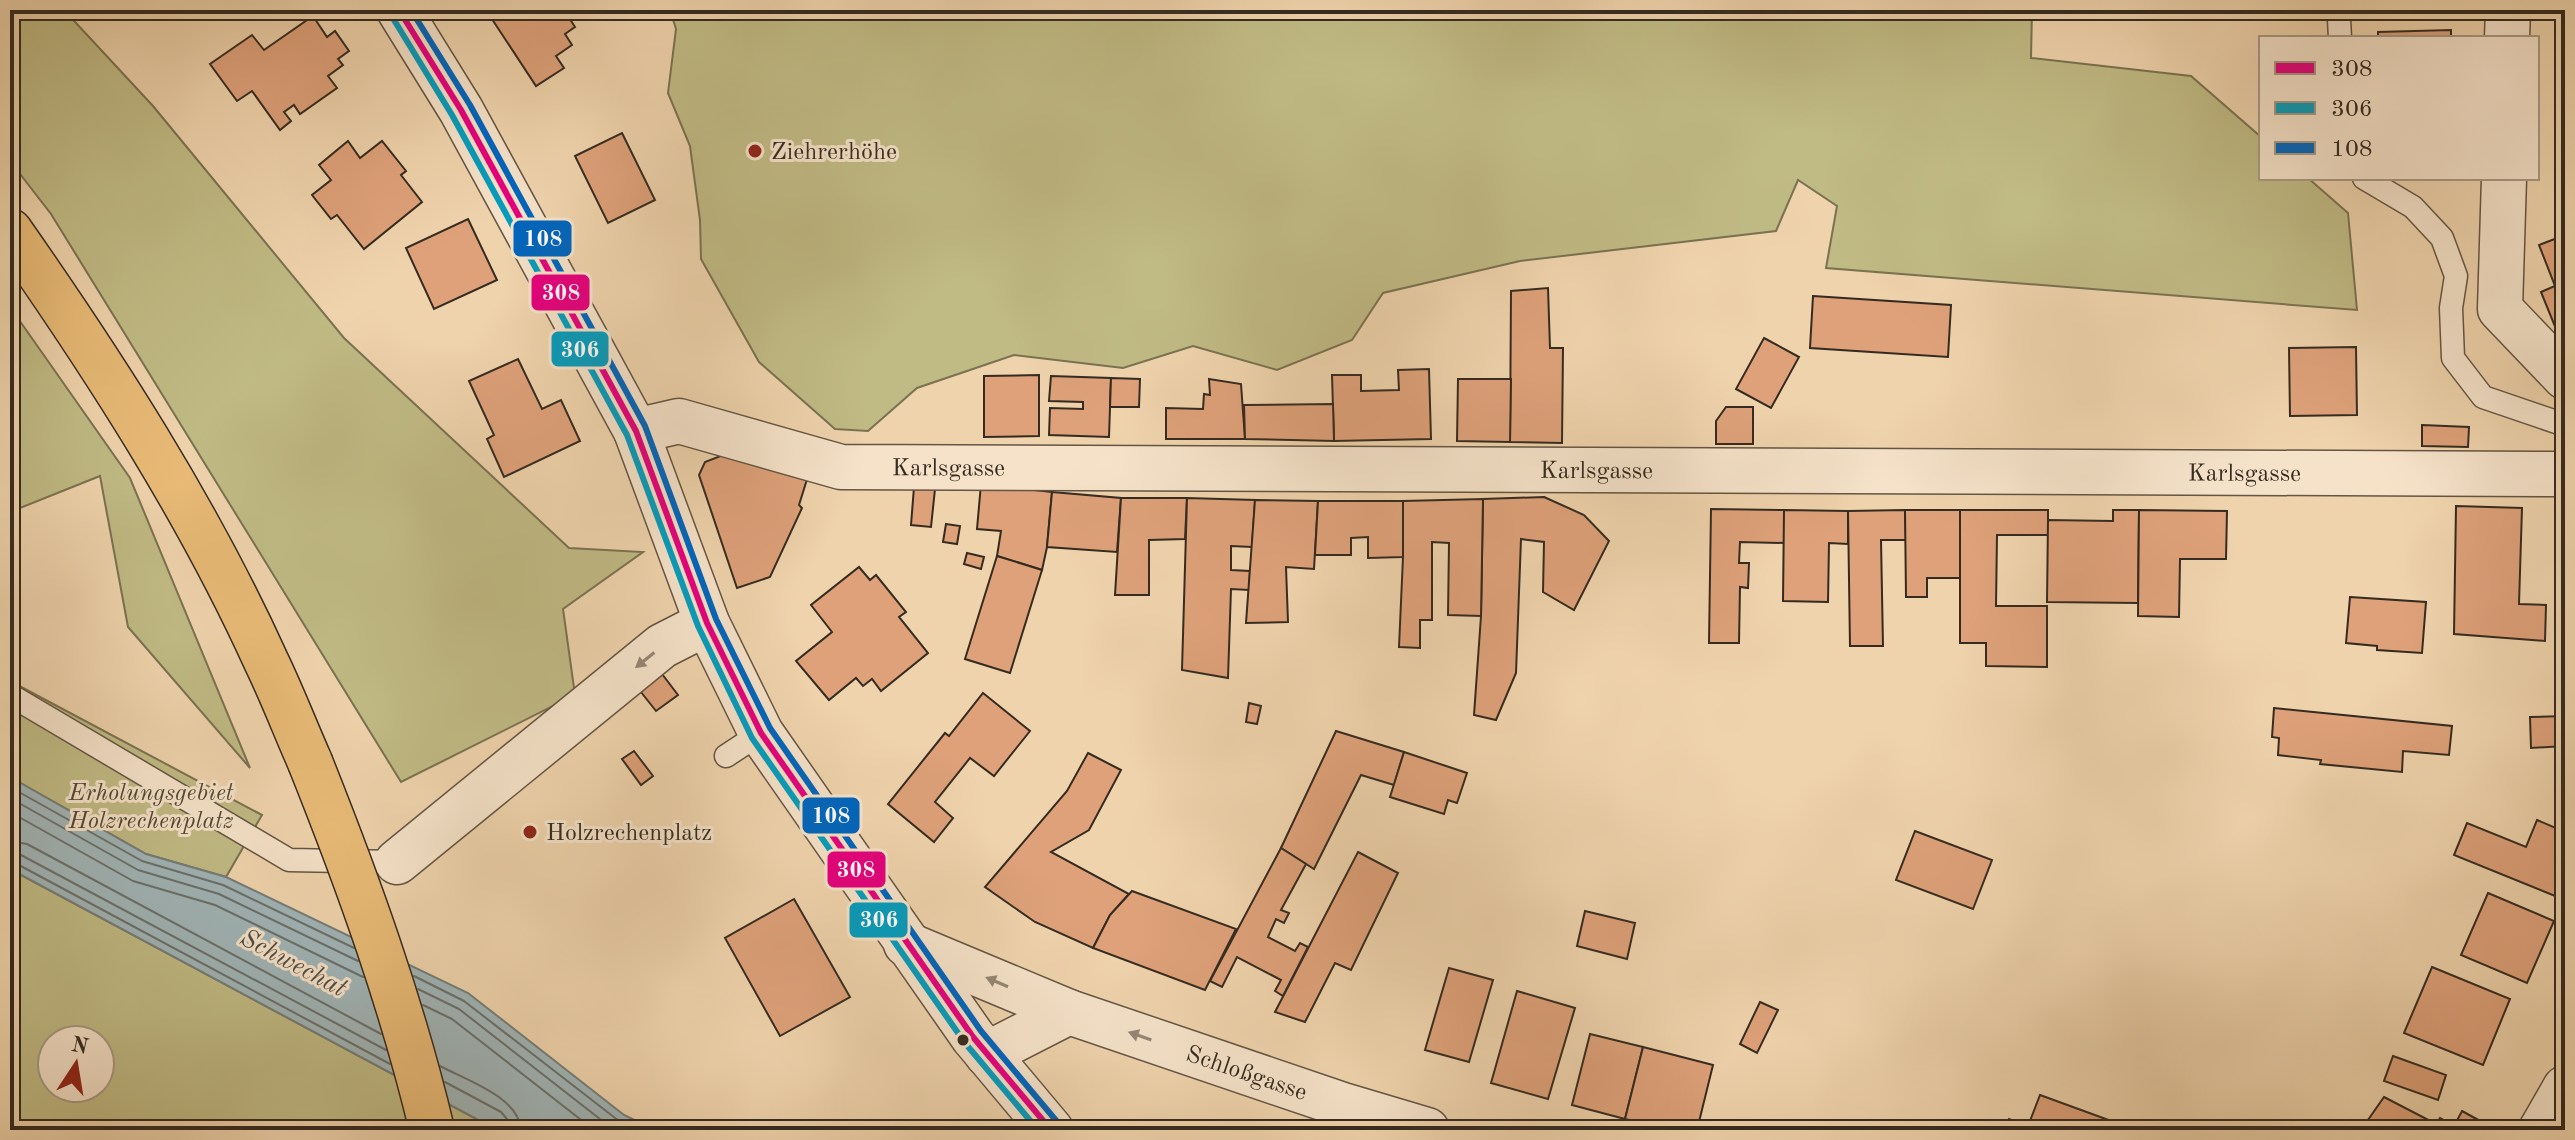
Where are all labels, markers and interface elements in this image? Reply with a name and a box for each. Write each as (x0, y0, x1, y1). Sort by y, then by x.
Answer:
legend (2259, 36, 2539, 180)
text: 308 (2331, 58, 2373, 82)
text: 306 (2331, 98, 2373, 122)
text: 108 (2331, 138, 2373, 162)
place label: Ziehrerhöhe (771, 141, 897, 165)
marker: Ziehrerhöhe (746, 142, 764, 160)
line badge: 108 (512, 219, 573, 258)
text: 108 (524, 229, 562, 251)
line badge: 308 (530, 273, 591, 312)
text: 308 (542, 283, 580, 305)
line badge: 306 (550, 330, 610, 368)
text: 306 (561, 340, 599, 362)
street label: Karlsgasse (892, 457, 1005, 482)
street label: Karlsgasse (1540, 460, 1653, 484)
street label: Karlsgasse (2188, 462, 2301, 487)
one-way arrow (635, 651, 656, 668)
park label: Erholungsgebiet Holzrechenplatz (67, 782, 234, 834)
line badge: 108 (801, 796, 861, 835)
text: 108 (812, 806, 850, 828)
place label: Holzrechenplatz (546, 822, 712, 846)
marker: Holzrechenplatz (521, 823, 539, 841)
line badge: 308 (826, 850, 887, 889)
text: 308 (837, 860, 875, 882)
line badge: 306 (848, 901, 909, 939)
text: 306 (860, 910, 898, 932)
water label: Schwechat (236, 925, 351, 1003)
one-way arrow (985, 975, 1009, 988)
north arrow (36, 1024, 116, 1104)
one-way arrow (1128, 1030, 1152, 1042)
unlabelled marker (955, 1032, 971, 1048)
text: N (69, 1034, 90, 1059)
street label: Schloßgasse (1183, 1043, 1310, 1106)

